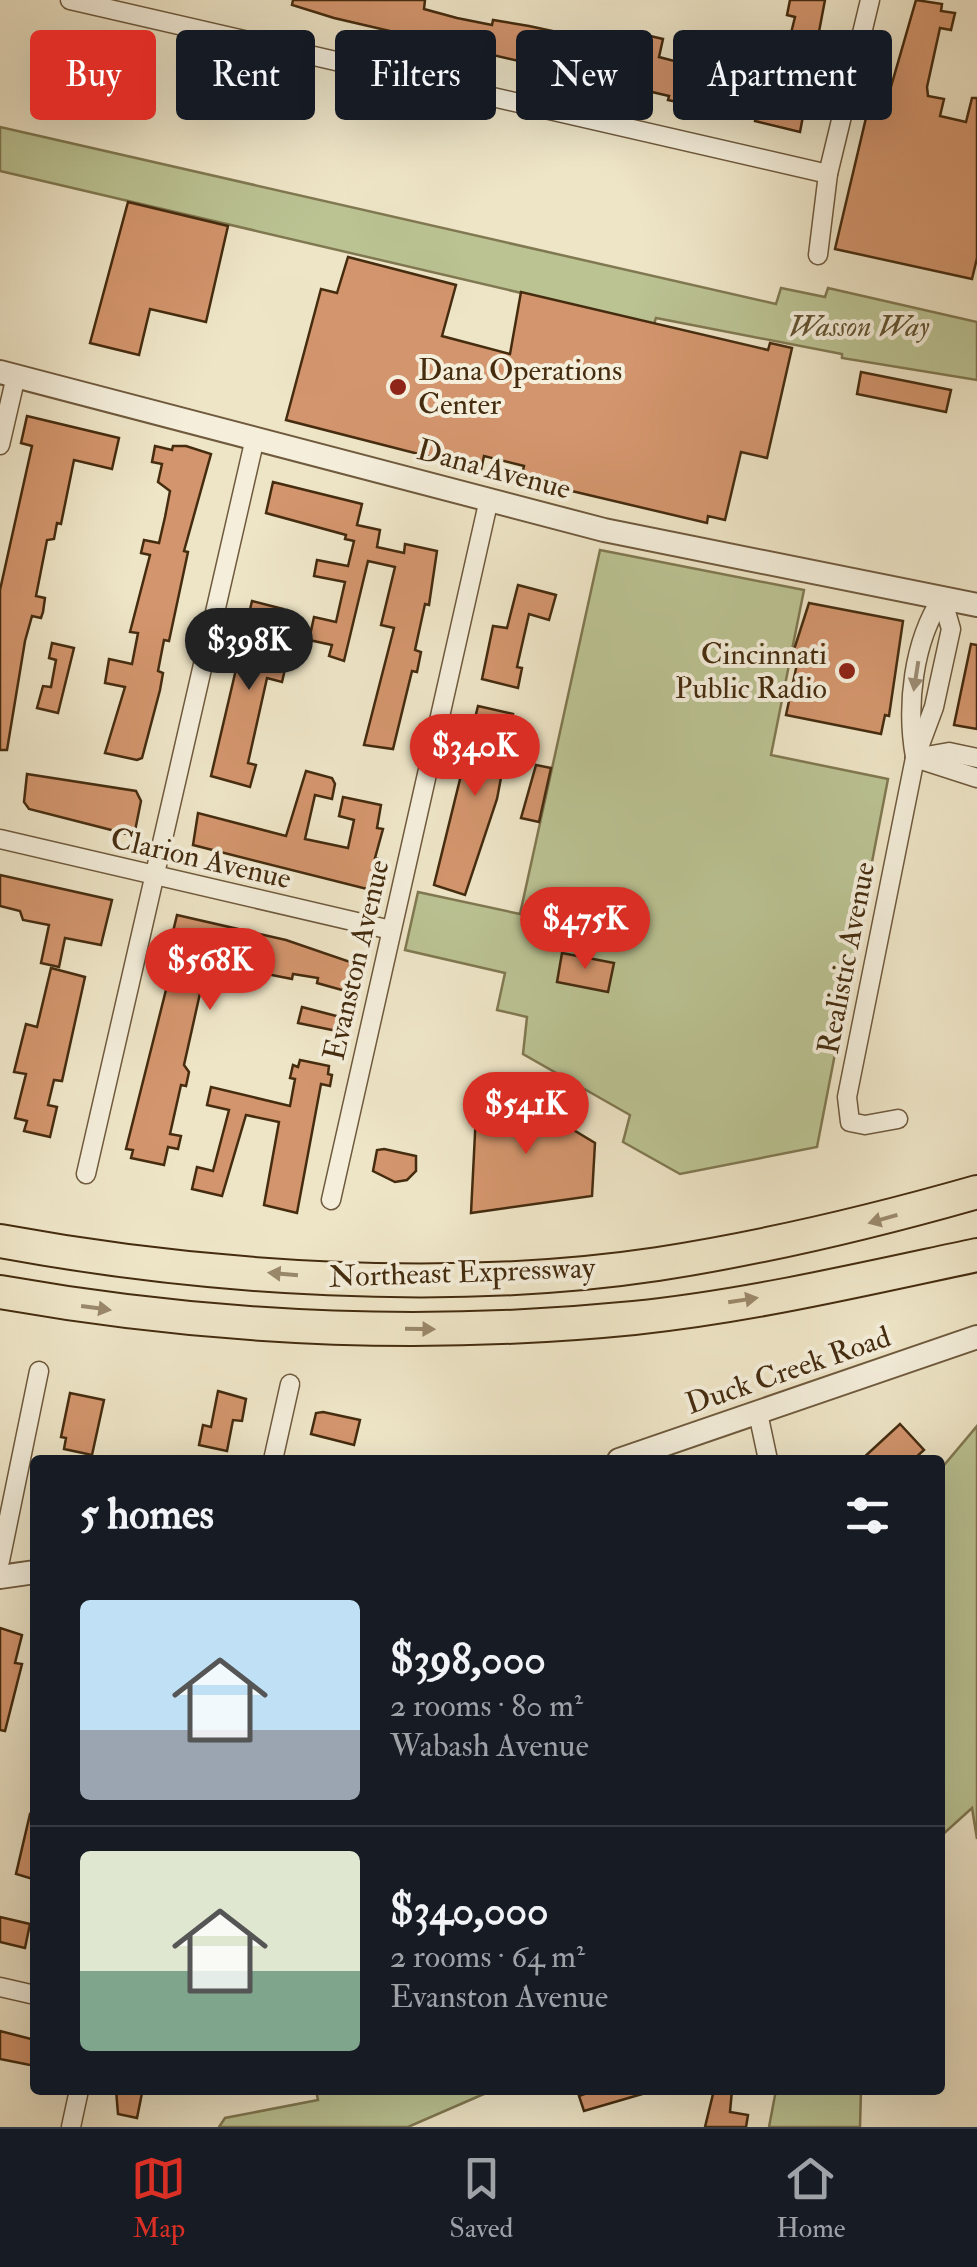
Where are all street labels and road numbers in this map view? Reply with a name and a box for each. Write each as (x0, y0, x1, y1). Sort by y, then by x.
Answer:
street label: Dana Avenue (413, 431, 575, 508)
street label: Clarion Avenue (107, 820, 295, 897)
street label: Evanston Avenue (315, 856, 398, 1064)
street label: Realistic Avenue (810, 859, 883, 1057)
street label: Northeast Expressway (328, 1249, 597, 1296)
street label: Duck Creek Road (681, 1318, 896, 1423)

